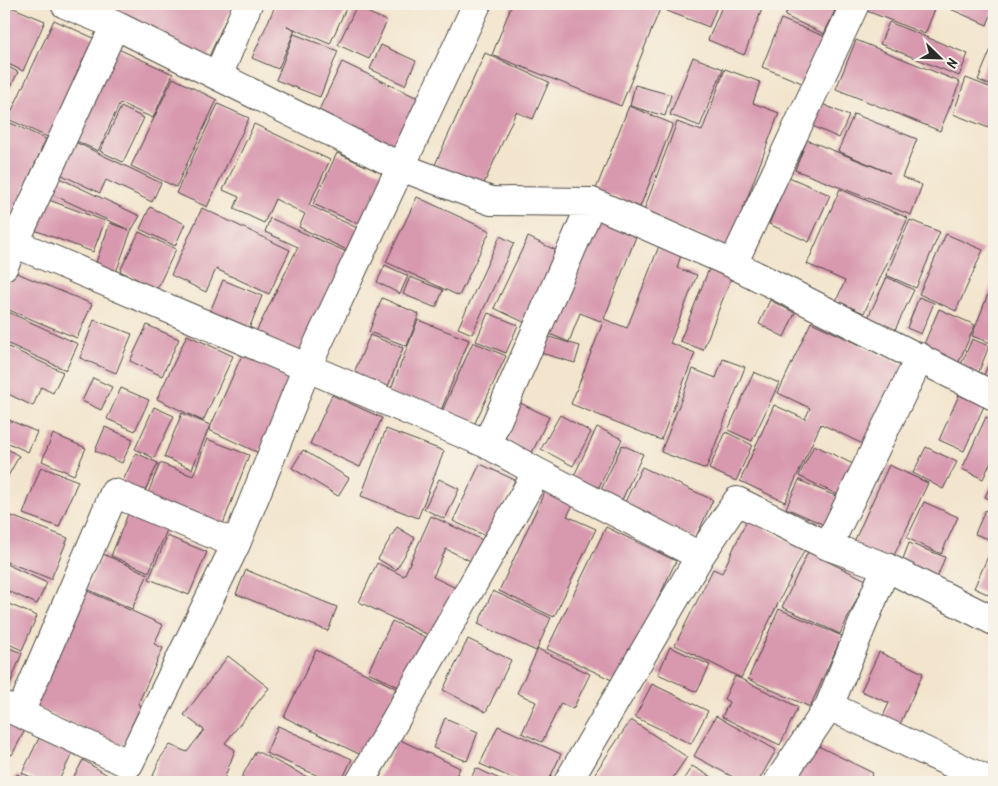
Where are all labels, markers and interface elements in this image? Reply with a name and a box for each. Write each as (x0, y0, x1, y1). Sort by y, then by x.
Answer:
north arrow (916, 32, 966, 82)
text: N (939, 54, 963, 71)

